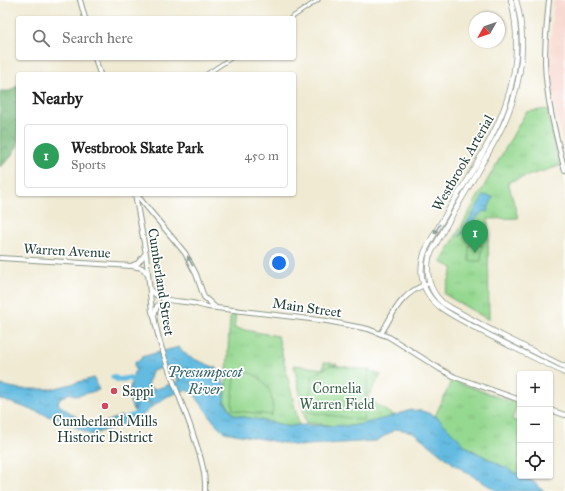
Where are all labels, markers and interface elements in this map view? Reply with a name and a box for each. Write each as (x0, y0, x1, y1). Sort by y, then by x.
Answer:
north arrow (469, 12, 505, 48)
search box (16, 16, 296, 60)
icon: search (30, 27, 52, 49)
text: Search here (62, 29, 133, 47)
text: Nearby (32, 88, 83, 109)
street label: Westbrook Arterial (428, 112, 498, 214)
text: Westbrook Skate Park (71, 139, 204, 157)
text: 1 (43, 148, 49, 164)
text: 450 m (244, 148, 279, 164)
text: Sports (71, 157, 106, 173)
pin: 1 (462, 220, 488, 253)
one-way arrow (434, 223, 441, 235)
street label: Cumberland Street (144, 227, 178, 337)
street label: Warren Avenue (23, 240, 111, 262)
your location (269, 253, 289, 273)
one-way arrow (186, 255, 193, 267)
street label: Main Street (271, 295, 343, 321)
water label: Presumpscot River (168, 363, 244, 398)
map controls (517, 371, 553, 479)
button: + (517, 371, 553, 407)
park label: Cornelia Warren Field (300, 380, 374, 413)
place label: Sappi (122, 383, 154, 400)
marker: Sappi (109, 386, 119, 396)
marker: Cumberland Mills Historic District (100, 401, 110, 411)
button: − (517, 407, 553, 443)
place label: Cumberland Mills Historic District (53, 413, 157, 446)
button: locate (517, 443, 553, 479)

